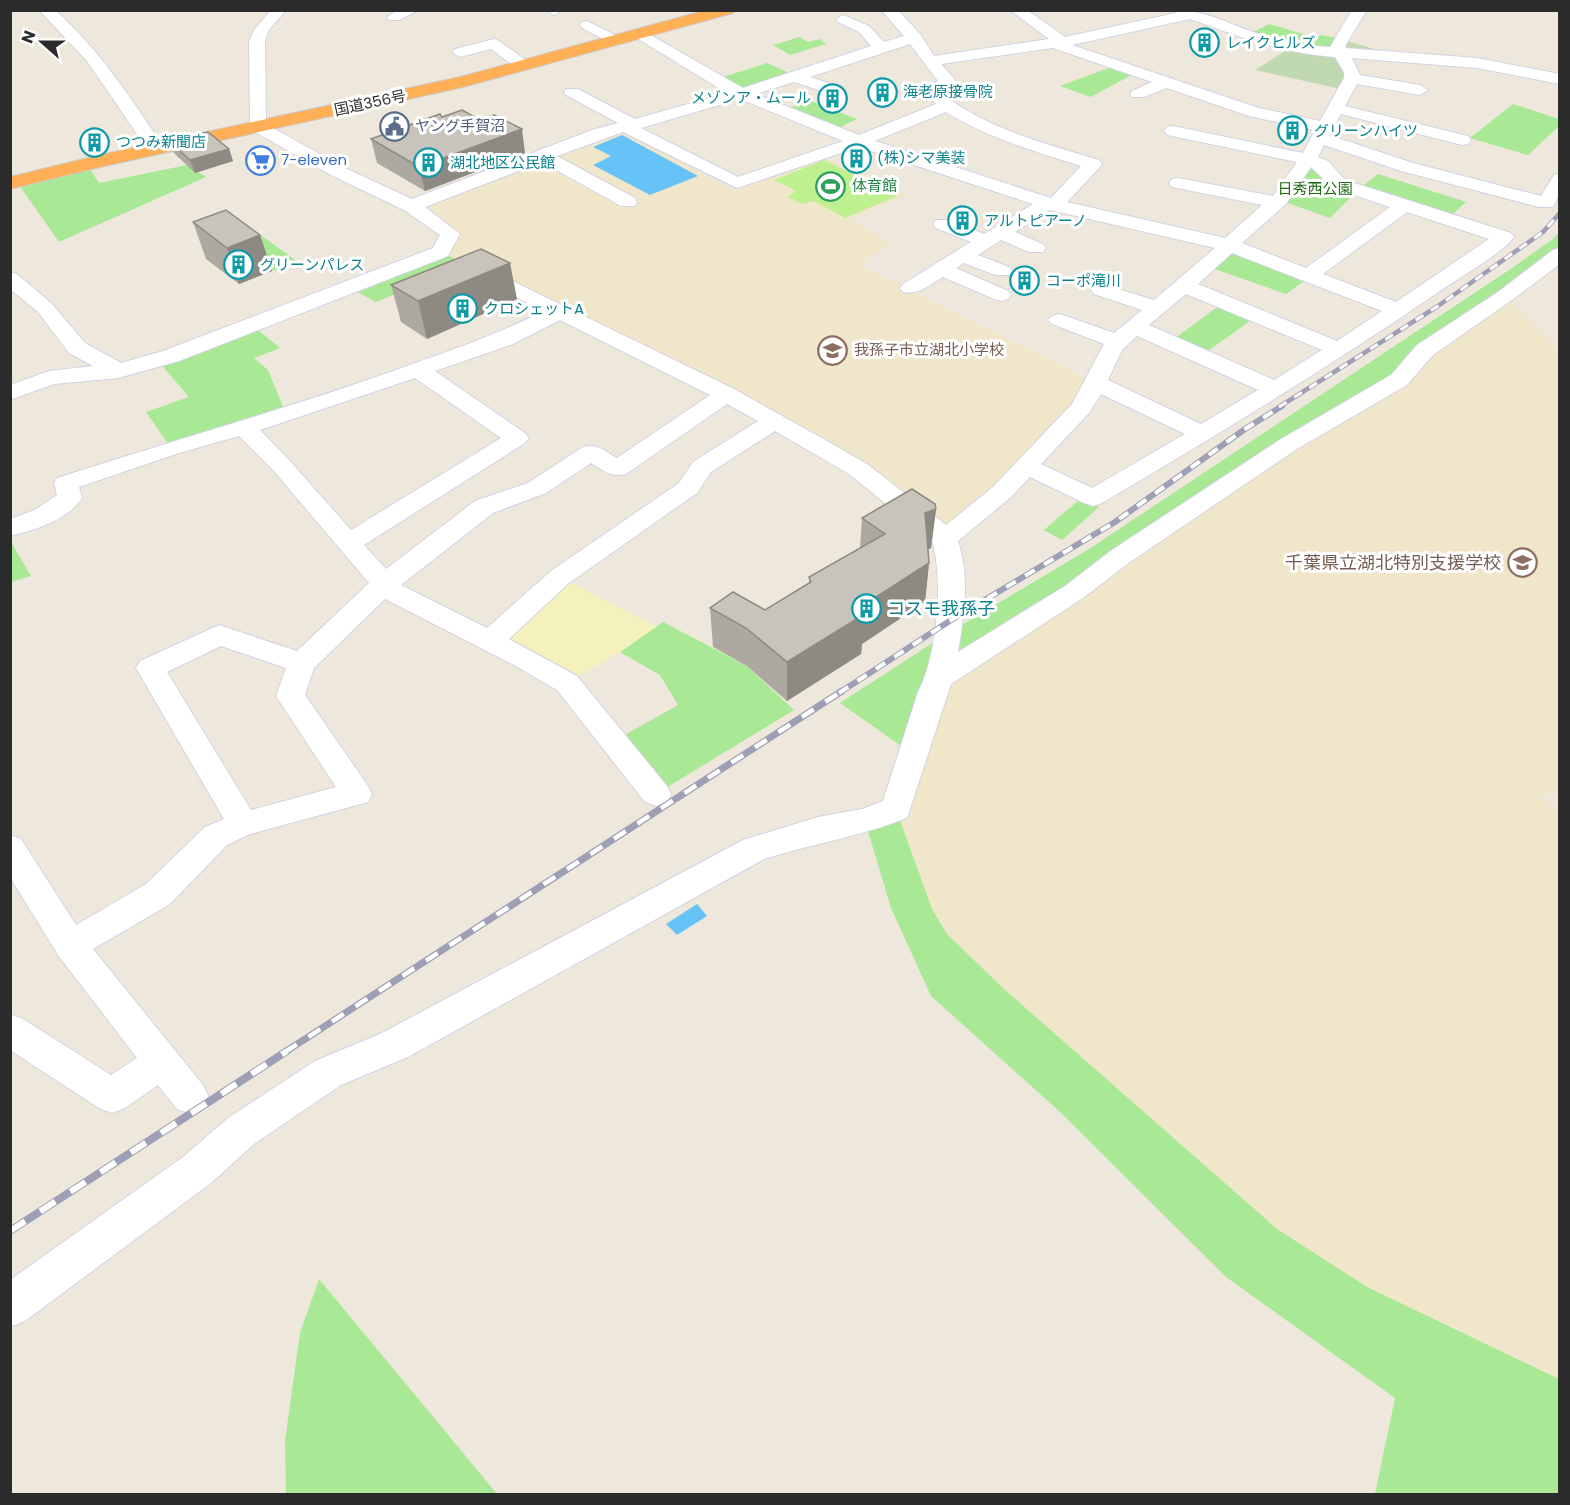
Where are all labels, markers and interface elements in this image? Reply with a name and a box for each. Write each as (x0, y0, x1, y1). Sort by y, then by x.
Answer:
north arrow (12, 12, 72, 72)
text: N (16, 27, 41, 47)
building icon: レイクヒルズ (1189, 27, 1221, 59)
place label: レイクヒルズ (1226, 32, 1316, 53)
building icon: 海老原接骨院 (866, 76, 898, 108)
place label: 海老原接骨院 (903, 81, 993, 102)
building icon: メゾンア・ムール (816, 82, 848, 114)
street label: 国道356号 (332, 85, 408, 120)
place label: メゾンア・ムール (691, 87, 811, 108)
public building icon: ヤング手賀沼 (378, 110, 410, 142)
place label: ヤング手賀沼 (415, 115, 505, 136)
building icon: グリーンハイツ (1277, 115, 1309, 147)
place label: グリーンハイツ (1314, 120, 1418, 141)
building icon: つつみ新聞店 (79, 126, 111, 158)
place label: つつみ新聞店 (116, 131, 206, 152)
building icon: (株)シマ美装 (840, 142, 872, 174)
supermarket icon: 7-eleven (244, 144, 276, 176)
building icon: 湖北地区公民館 (413, 147, 445, 179)
place label: (株)シマ美装 (877, 147, 966, 168)
place label: 7-eleven (281, 149, 347, 170)
place label: 湖北地区公民館 (450, 152, 555, 173)
sports icon: 体育館 (815, 170, 847, 202)
place label: 体育館 (852, 175, 897, 196)
park label: 日秀西公園 (1277, 178, 1353, 199)
building icon: アルトピアーノ (947, 205, 979, 237)
place label: アルトピアーノ (984, 210, 1087, 231)
building icon: グリーンパレス (223, 249, 255, 281)
place label: グリーンパレス (260, 254, 364, 275)
building icon: コーポ滝川 (1009, 265, 1041, 297)
place label: コーポ滝川 (1046, 270, 1121, 291)
building icon: クロシェットA (447, 293, 479, 325)
place label: クロシェットA (484, 298, 584, 319)
school or university icon: 我孫子市立湖北小学校 (817, 334, 849, 366)
place label: 我孫子市立湖北小学校 (854, 339, 1004, 360)
school or university icon: 千葉県立湖北特別支援学校 (1506, 547, 1538, 579)
place label: 千葉県立湖北特別支援学校 (1285, 550, 1501, 575)
building icon: コスモ我孫子 (850, 593, 882, 625)
place label: コスモ我孫子 (887, 596, 995, 621)

